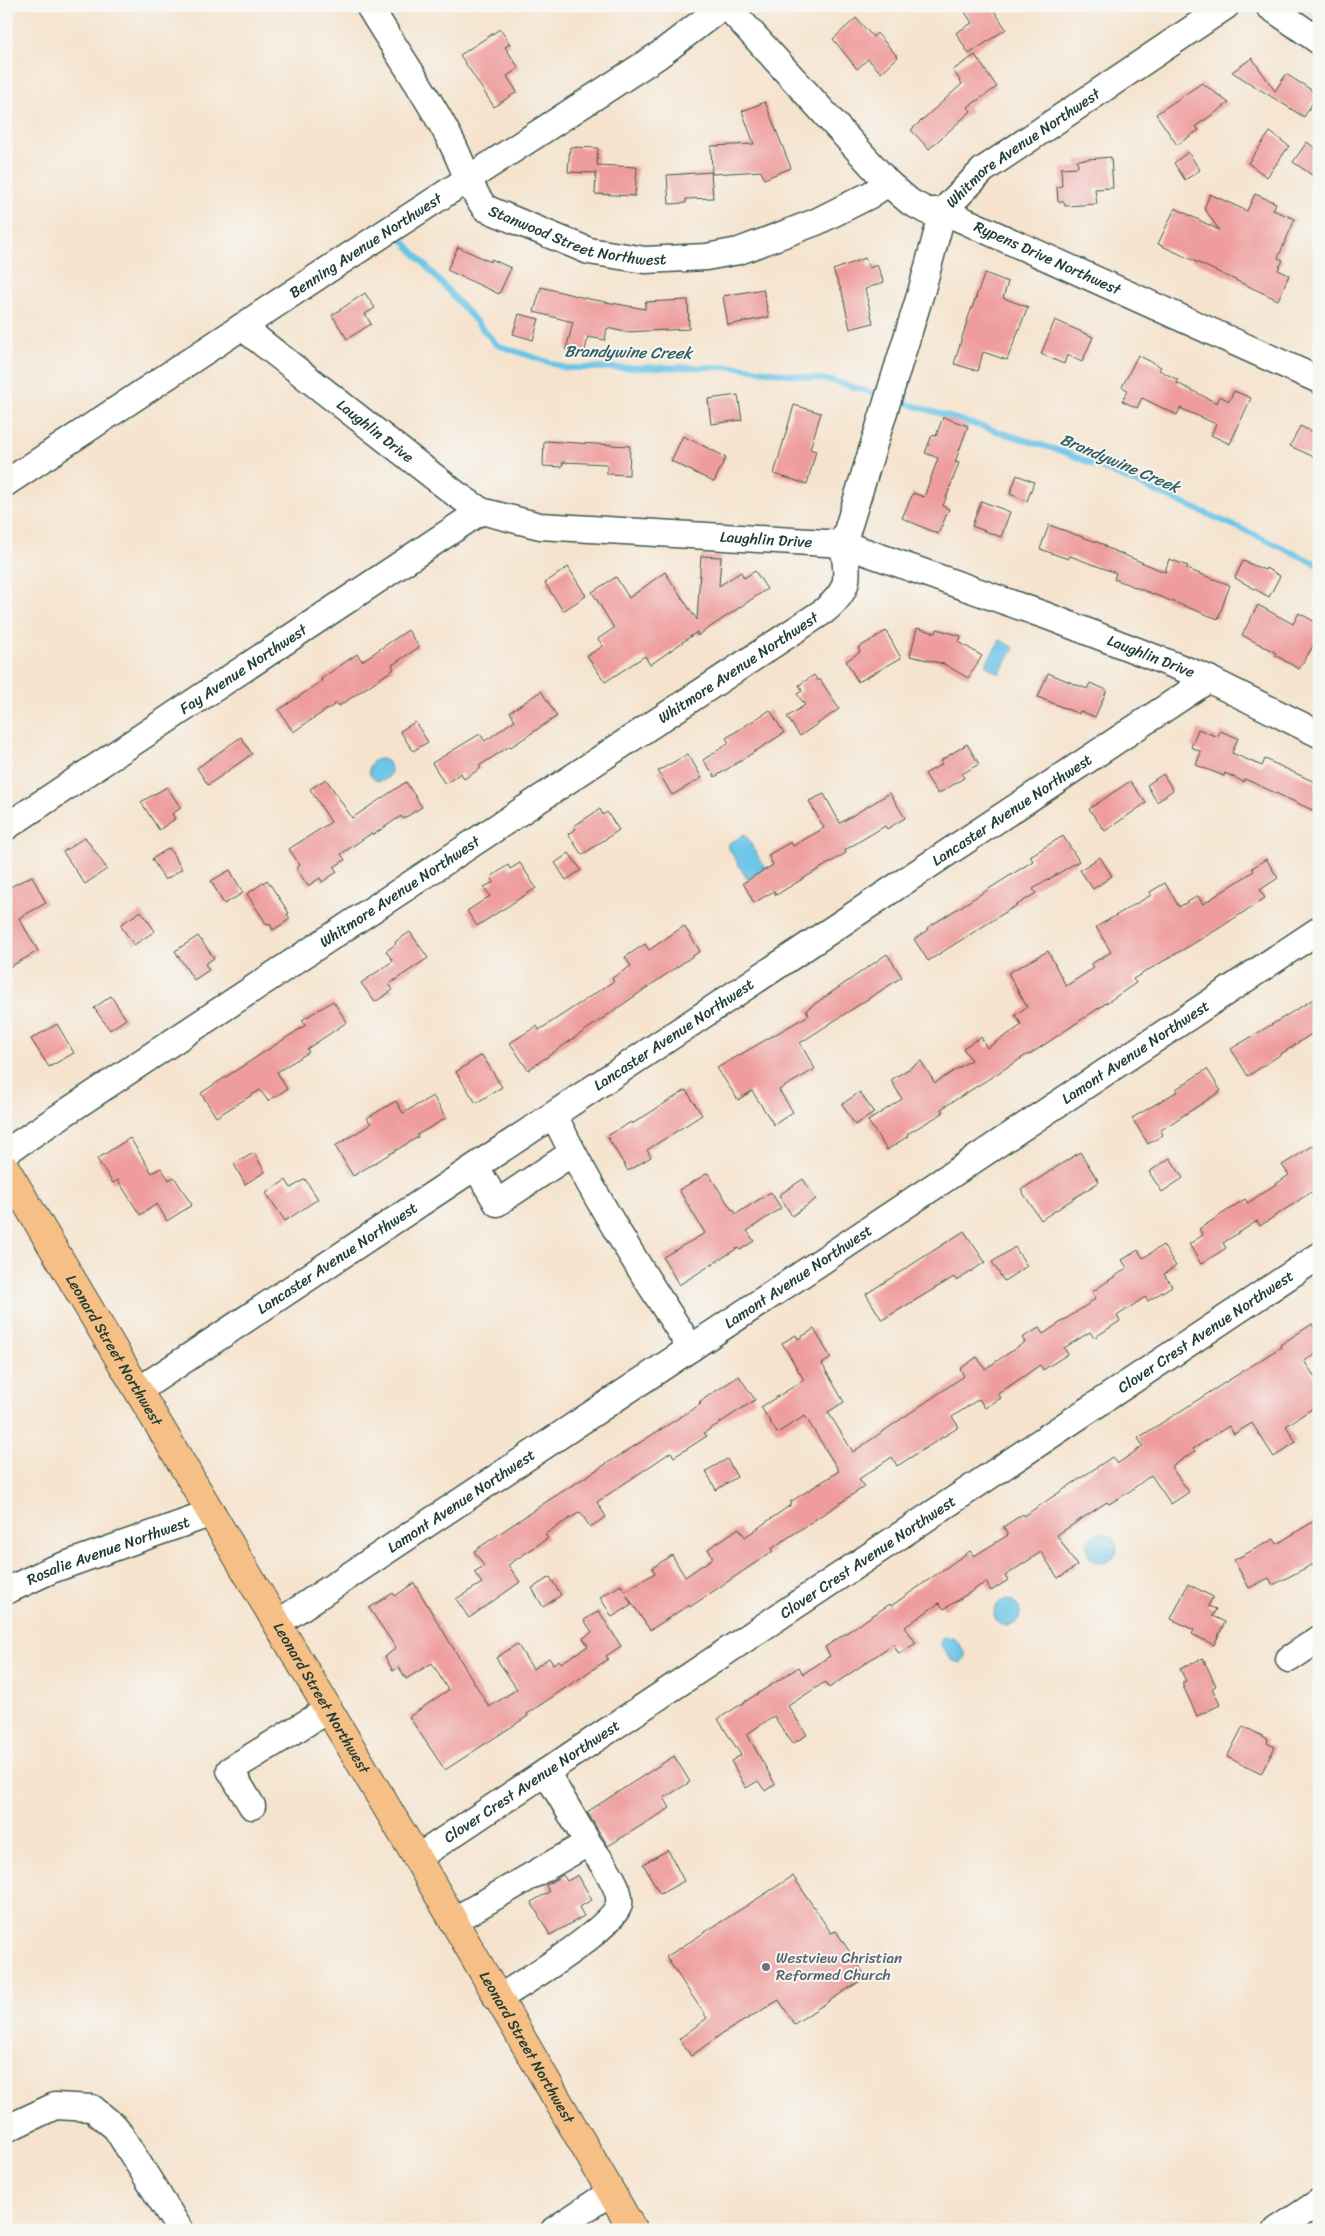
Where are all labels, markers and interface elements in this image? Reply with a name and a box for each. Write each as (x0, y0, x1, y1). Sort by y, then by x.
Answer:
street label: Whitmore Avenue Northwest (939, 81, 1106, 214)
street label: Benning Avenue Northwest (284, 185, 448, 305)
street label: Stanwood Street Northwest (485, 198, 667, 273)
street label: Rypens Drive Northwest (970, 214, 1126, 303)
water label: Brandywine Creek (564, 336, 695, 368)
street label: Laughlin Drive (331, 392, 420, 470)
water label: Brandywine Creek (1056, 425, 1187, 502)
street label: Laughlin Drive (719, 524, 813, 555)
street label: Whitmore Avenue Northwest (653, 604, 825, 730)
street label: Fay Avenue Northwest (174, 617, 313, 721)
street label: Laughlin Drive (1103, 627, 1199, 685)
street label: Lancaster Avenue Northwest (926, 747, 1098, 873)
street label: Whitmore Avenue Northwest (314, 828, 486, 954)
street label: Lancaster Avenue Northwest (588, 971, 760, 1098)
street label: Lamont Avenue Northwest (1056, 993, 1215, 1111)
street label: Lancaster Avenue Northwest (252, 1195, 423, 1321)
street label: Lamont Avenue Northwest (719, 1218, 878, 1336)
street label: Clover Crest Avenue Northwest (1112, 1263, 1299, 1400)
street label: Leonard Street Northwest (59, 1269, 170, 1432)
street label: Lamont Avenue Northwest (382, 1442, 541, 1560)
street label: Clover Crest Avenue Northwest (774, 1488, 962, 1626)
street label: Rosalie Avenue Northwest (22, 1509, 194, 1593)
street label: Leonard Street Northwest (266, 1617, 378, 1780)
street label: Clover Crest Avenue Northwest (438, 1713, 626, 1850)
place label: Westview Christian Reformed Church (776, 1945, 902, 1988)
marker: Westview Christian Reformed Church (760, 1961, 772, 1973)
street label: Leonard Street Northwest (472, 1966, 582, 2129)

